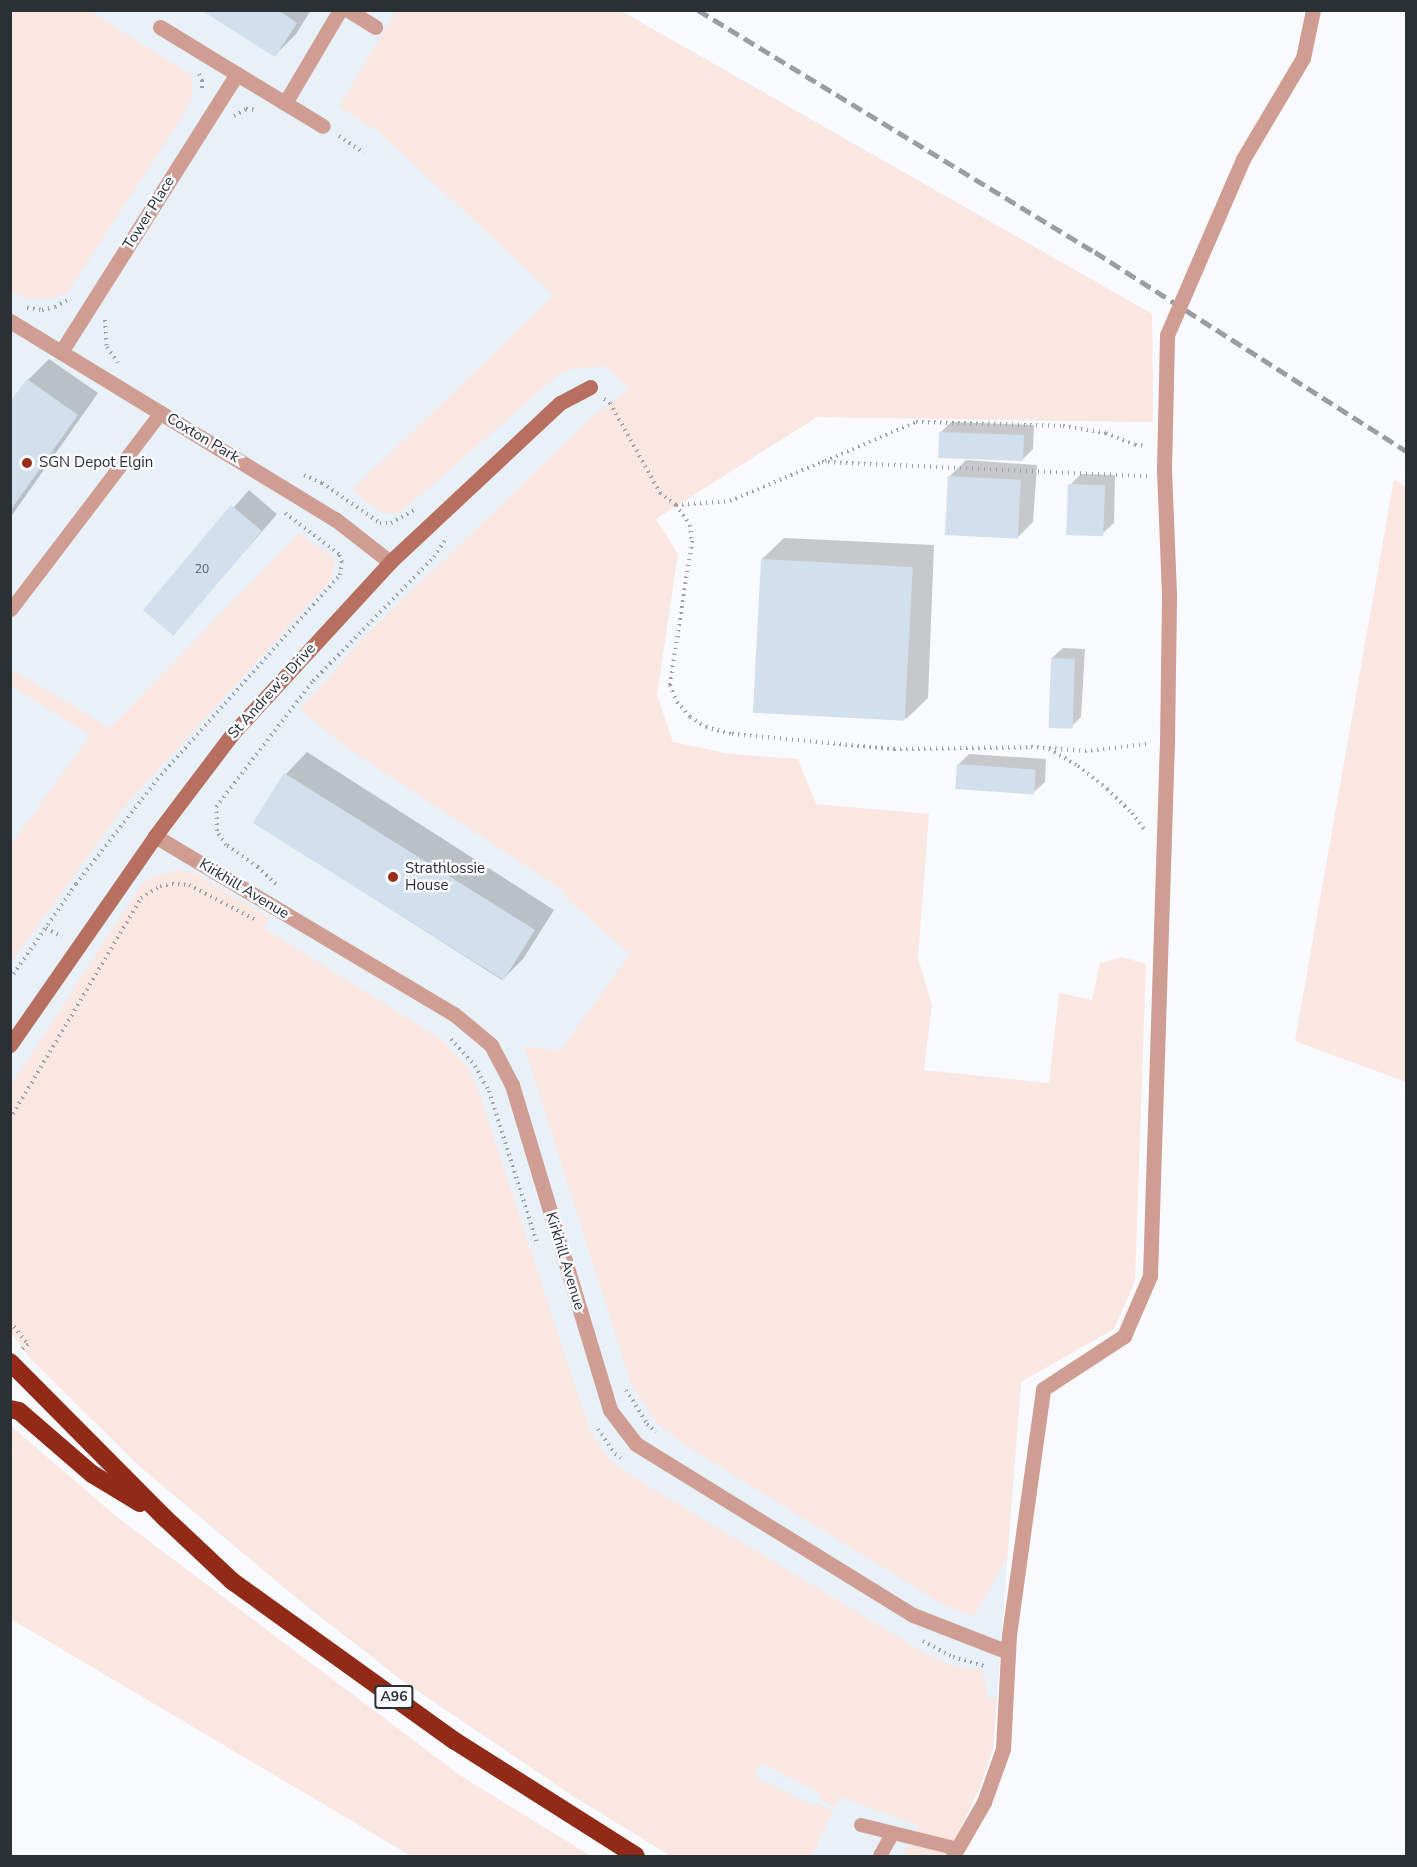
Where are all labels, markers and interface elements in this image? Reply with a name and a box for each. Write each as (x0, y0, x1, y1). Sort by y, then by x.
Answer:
street label: Tower Place (120, 173, 178, 253)
street label: Coxton Park (163, 409, 243, 467)
place label: SGN Depot Elgin (39, 454, 153, 472)
marker: SGN Depot Elgin (20, 456, 34, 470)
house number: 20 (195, 563, 209, 577)
street label: St Andrew's Drive (224, 640, 320, 742)
street label: Kirkhill Avenue (196, 855, 292, 923)
place label: Strathlossie House (405, 859, 485, 894)
marker: Strathlossie House (386, 870, 400, 884)
street label: Kirkhill Avenue (542, 1210, 588, 1312)
road number: A96 (373, 1686, 415, 1708)

